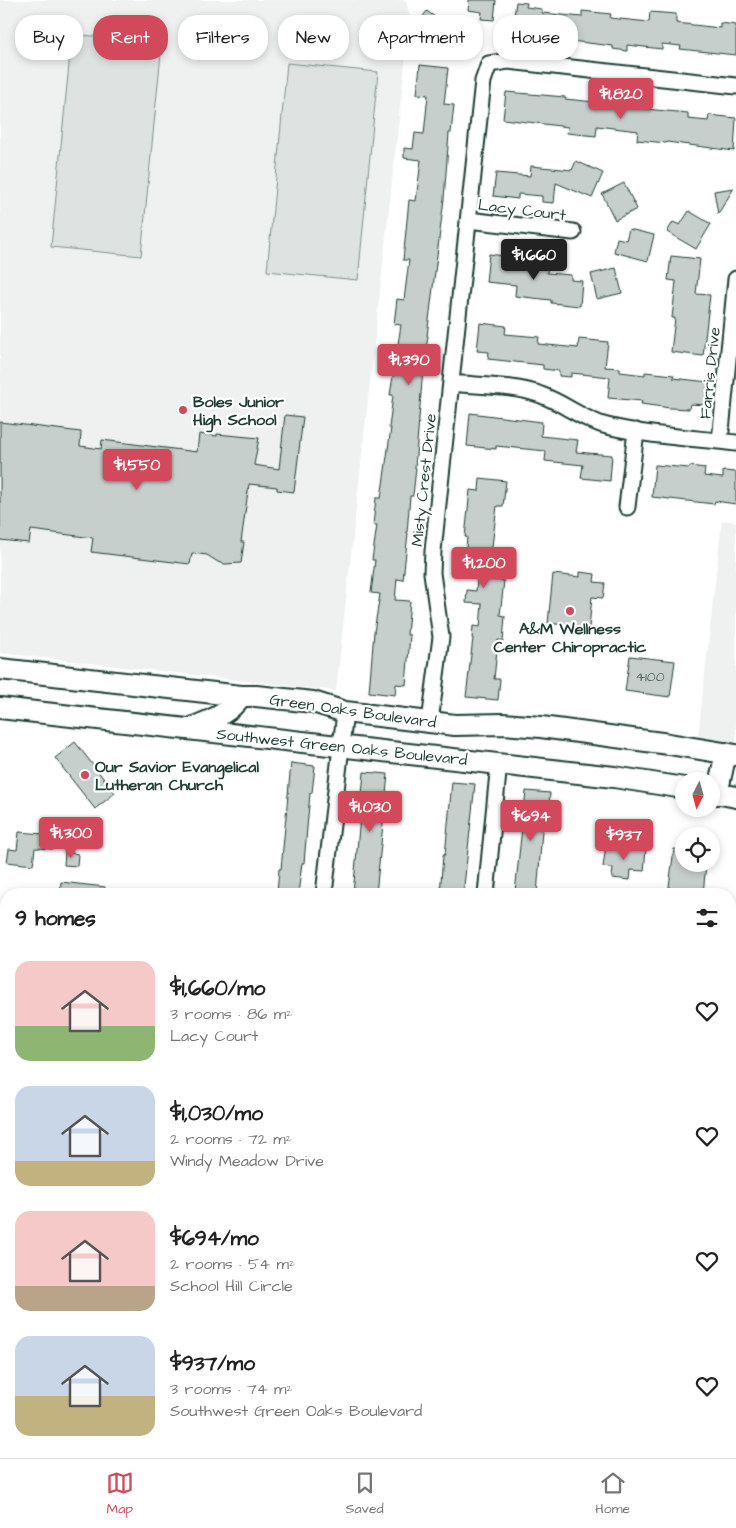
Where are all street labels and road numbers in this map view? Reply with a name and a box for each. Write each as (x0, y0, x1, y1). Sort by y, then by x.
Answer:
street label: Lacy Court (477, 194, 568, 227)
street label: Farris Drive (694, 326, 726, 420)
street label: Misty Crest Drive (406, 412, 443, 548)
street label: Green Oaks Boulevard (268, 688, 438, 734)
street label: Southwest Green Oaks Boulevard (215, 723, 468, 771)

